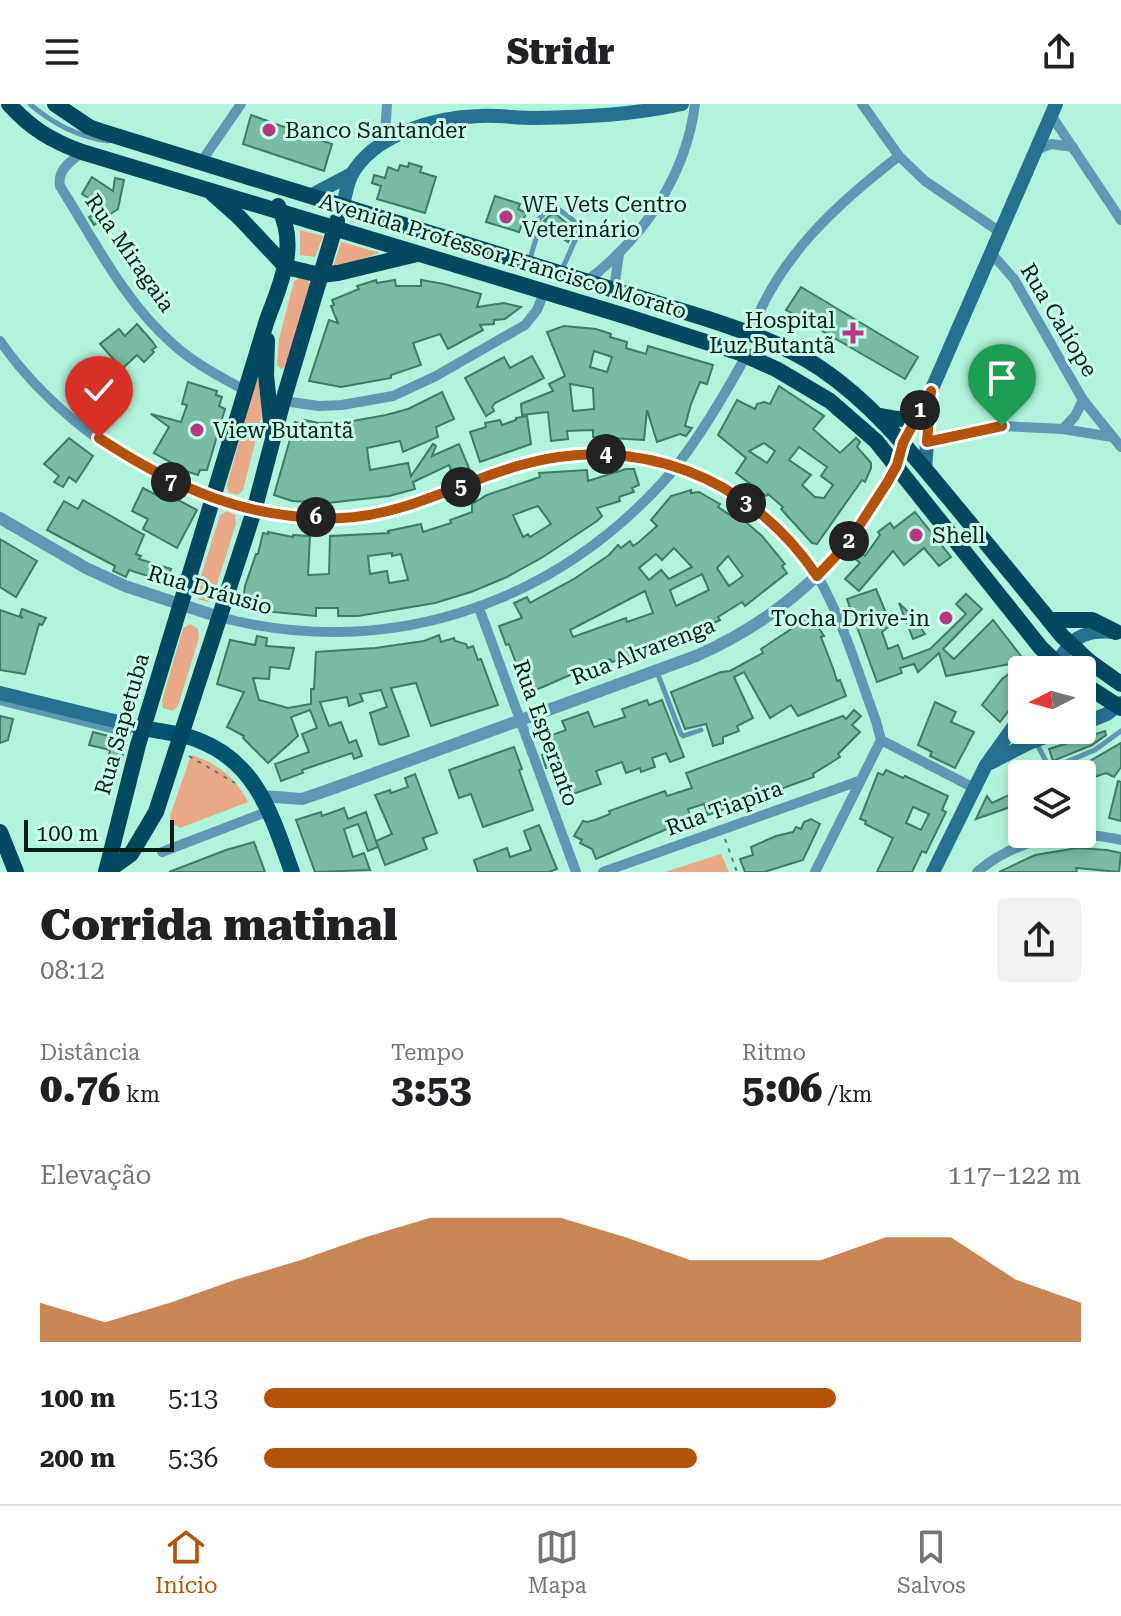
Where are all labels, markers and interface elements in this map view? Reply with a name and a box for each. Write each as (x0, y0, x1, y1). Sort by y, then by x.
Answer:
icon: menu (40, 30, 84, 74)
icon: share (1037, 30, 1081, 74)
text: Stridr (506, 31, 615, 73)
place label: Banco Santander (285, 118, 466, 143)
marker: Banco Santander (260, 121, 278, 139)
street label: Avenida Professor Francisco Morato (316, 188, 690, 324)
street label: Rua Miragaia (80, 189, 180, 317)
place label: WE Vets Centro Veterinário (522, 192, 687, 242)
marker: WE Vets Centro Veterinário (497, 208, 515, 226)
street label: Rua Calíope (1015, 259, 1103, 381)
place label: Hospital Luz Butantã (709, 308, 835, 358)
marker: Hospital Luz Butantã (842, 322, 864, 344)
pin (968, 344, 1036, 426)
pin (65, 356, 133, 438)
icon: arrive (980, 356, 1024, 400)
icon: check (77, 368, 121, 412)
pin: 1 (900, 390, 940, 430)
text: 1 (914, 397, 926, 422)
place label: View Butantã (213, 418, 354, 443)
marker: View Butantã (188, 421, 206, 439)
pin: 4 (586, 434, 626, 474)
text: 4 (600, 441, 612, 466)
pin: 7 (151, 462, 191, 502)
pin: 5 (441, 467, 481, 507)
text: 7 (165, 469, 177, 494)
text: 5 (455, 474, 467, 499)
pin: 3 (726, 483, 766, 523)
text: 3 (740, 490, 752, 515)
pin: 6 (296, 497, 336, 537)
text: 6 (310, 504, 322, 529)
pin: 2 (829, 521, 869, 561)
place label: Shell (932, 523, 986, 548)
marker: Shell (907, 526, 925, 544)
text: 2 (843, 528, 855, 553)
street label: Rua Dráusio (145, 560, 275, 620)
place label: Tocha Drive-in (771, 606, 930, 631)
marker: Tocha Drive-in (937, 609, 955, 627)
street label: Rua Alvarenga (568, 612, 718, 690)
street label: Rua Sapetuba (90, 650, 154, 798)
north arrow (1008, 656, 1096, 744)
map controls (1008, 656, 1096, 848)
street label: Rua Esperanto (508, 657, 584, 809)
button: layers (1008, 760, 1096, 848)
street label: Rua Tiapira (662, 775, 786, 841)
scale bar (24, 816, 174, 852)
text: 100 m (36, 821, 99, 846)
button: share (997, 898, 1081, 982)
text: Corrida matinal (40, 899, 397, 951)
text: 08:12 (40, 955, 105, 985)
text: Distância (40, 1040, 140, 1065)
text: Tempo (391, 1040, 464, 1065)
text: Ritmo (742, 1040, 806, 1065)
text: 0.76 (40, 1065, 121, 1112)
text: 3:53 (391, 1065, 471, 1112)
text: 5:06 (742, 1065, 822, 1112)
text: km (121, 1082, 160, 1107)
text: /km (822, 1082, 872, 1107)
text: Elevação (40, 1160, 151, 1190)
text: 117–122 m (948, 1160, 1081, 1190)
text: 100 m (40, 1383, 115, 1413)
text: 5:13 (168, 1383, 218, 1413)
text: 200 m (40, 1443, 115, 1473)
text: 5:36 (168, 1443, 218, 1473)
tab: Início (155, 1525, 217, 1598)
tab: Mapa (528, 1525, 587, 1598)
tab: Salvos (897, 1525, 966, 1598)

